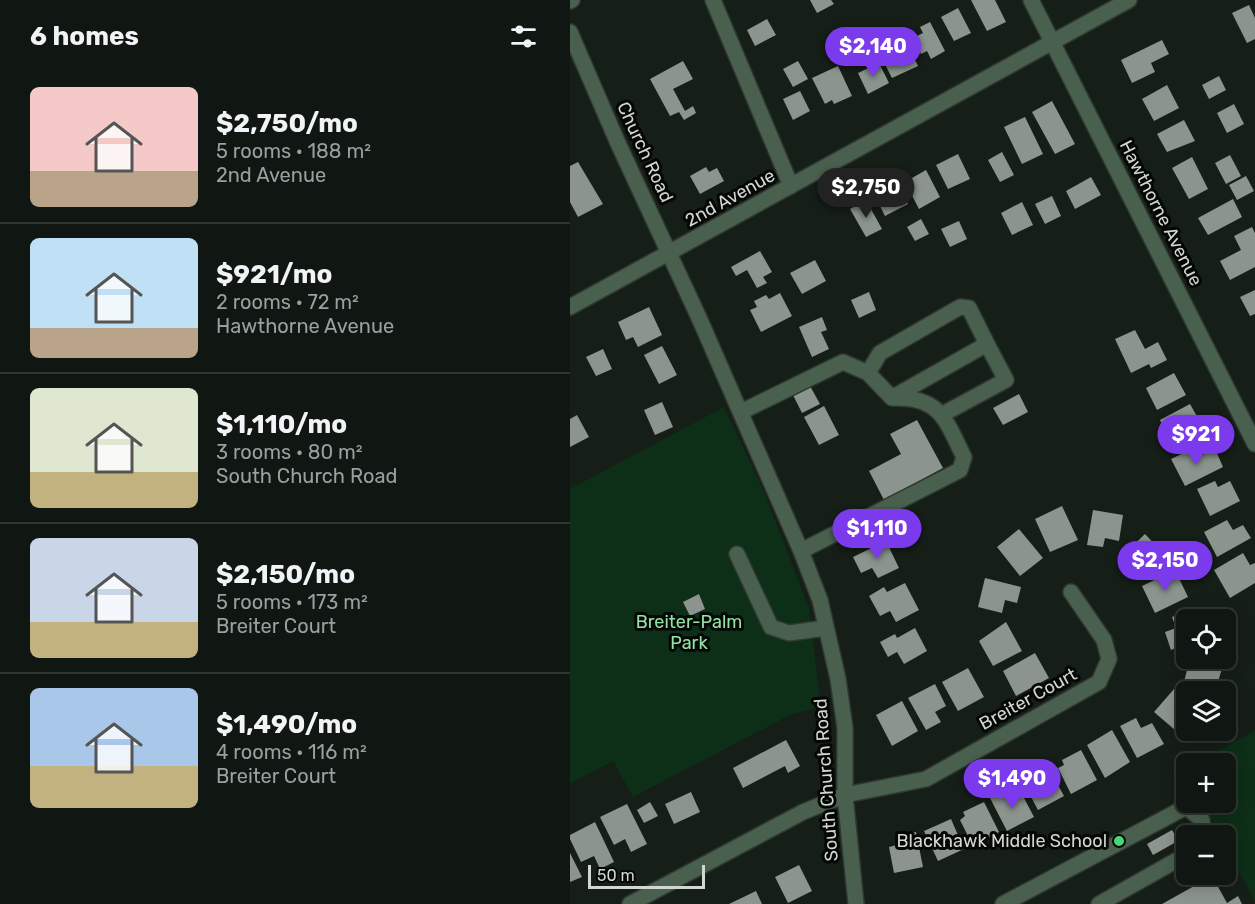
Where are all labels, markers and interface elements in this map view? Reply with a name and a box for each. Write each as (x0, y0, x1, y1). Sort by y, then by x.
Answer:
icon: filters (507, 20, 540, 53)
text: 6 homes (30, 21, 139, 52)
pin: $2,140 (824, 27, 922, 78)
text: $2,140 (839, 34, 907, 58)
street label: Church Road (612, 98, 678, 206)
text: $2,750/mo (216, 108, 358, 139)
icon: home (78, 111, 150, 183)
street label: Hawthorne Avenue (1115, 137, 1207, 289)
text: 5 rooms · 188 m² (216, 139, 371, 163)
text: 2nd Avenue (216, 163, 326, 187)
street label: 2nd Avenue (681, 164, 779, 232)
pin: $2,750 (817, 168, 915, 219)
text: $2,750 (831, 175, 901, 199)
text: $921/mo (216, 259, 332, 290)
icon: home (78, 262, 150, 334)
text: 2 rooms · 72 m² (216, 290, 359, 314)
text: Hawthorne Avenue (216, 314, 394, 338)
text: $1,110/mo (216, 409, 347, 440)
icon: home (78, 412, 150, 484)
pin: $921 (1160, 415, 1232, 466)
text: $921 (1171, 422, 1221, 446)
text: 3 rooms · 80 m² (216, 440, 363, 464)
text: South Church Road (216, 464, 397, 488)
pin: $1,110 (828, 509, 926, 560)
text: $1,110 (846, 516, 908, 540)
pin: $2,150 (1116, 541, 1214, 592)
text: $2,150 (1131, 548, 1199, 572)
text: $2,150/mo (216, 559, 355, 590)
icon: home (78, 562, 150, 634)
text: 5 rooms · 173 m² (216, 590, 368, 614)
map controls (1176, 609, 1236, 885)
button: locate (1176, 609, 1236, 669)
park label: Breiter-Palm Park (636, 611, 742, 654)
text: Breiter Court (216, 614, 336, 638)
street label: Breiter Court (975, 663, 1081, 735)
button: layers (1176, 681, 1236, 741)
street label: South Church Road (809, 698, 843, 862)
text: $1,490/mo (216, 709, 357, 740)
icon: home (78, 712, 150, 784)
text: 4 rooms · 116 m² (216, 740, 367, 764)
button: + (1176, 753, 1236, 813)
pin: $1,490 (963, 759, 1061, 810)
text: Breiter Court (216, 764, 336, 788)
text: $1,490 (978, 766, 1046, 790)
button: − (1176, 825, 1236, 885)
place label: Blackhawk Middle School (897, 830, 1107, 852)
marker: Blackhawk Middle School (1112, 834, 1126, 848)
scale bar (588, 862, 705, 890)
text: 50 m (597, 866, 635, 885)

